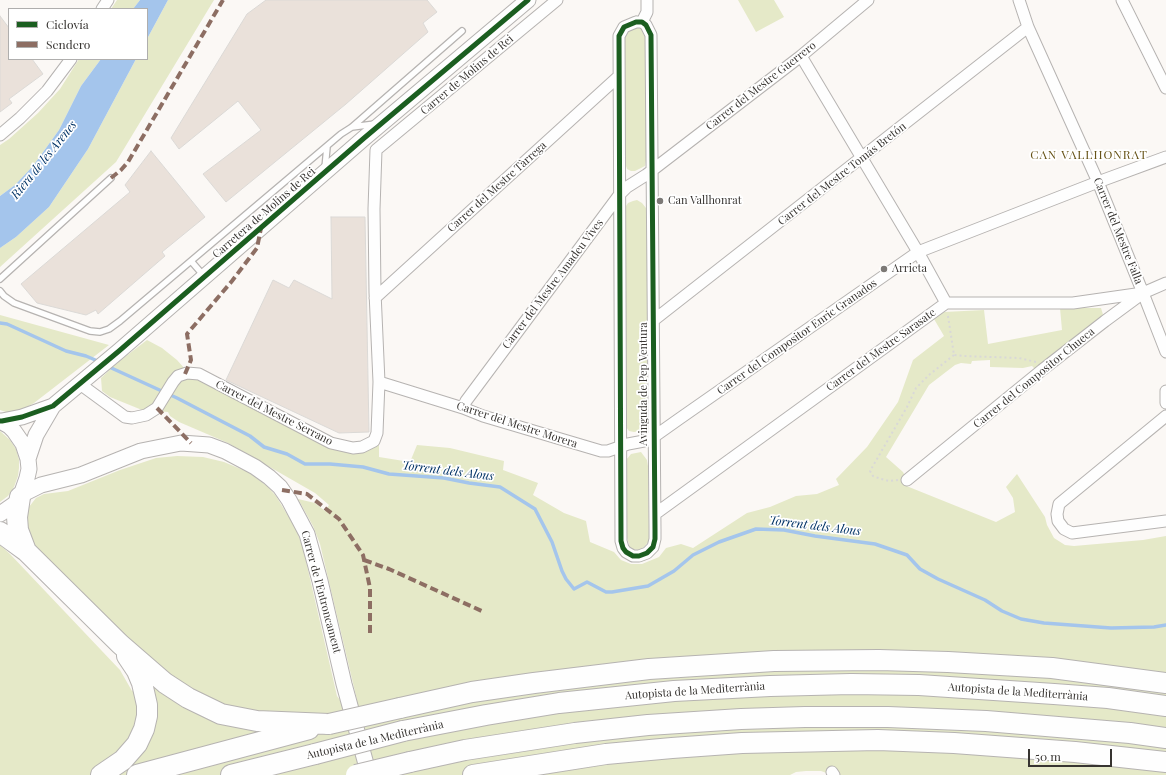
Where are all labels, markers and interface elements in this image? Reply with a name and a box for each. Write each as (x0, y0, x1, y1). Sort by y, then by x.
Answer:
legend (8, 8, 148, 60)
text: Ciclovía (46, 16, 89, 32)
street label: Carrer de Molins de Rei (418, 32, 516, 118)
text: Sendero (46, 36, 90, 52)
street label: Carrer del Mestre Guerrero (703, 39, 819, 133)
water label: Riera de les Arenes (8, 118, 80, 202)
street label: Carrer del Mestre Tomás Bretón (775, 120, 909, 228)
street label: Carrer del Mestre Tàrrega (445, 139, 549, 235)
district label: CAN VALLHONRAT (1030, 148, 1148, 162)
street label: Carretera de Molins de Rei (210, 165, 318, 261)
street label: Carrer del Mestre Falla (1091, 176, 1145, 286)
place label: Can Vallhonrat (668, 194, 742, 208)
marker: Can Vallhonrat (655, 196, 665, 206)
street label: Carrer del Mestre Amadeu Vives (500, 216, 606, 352)
place label: Arrieta (892, 262, 927, 276)
marker: Arrieta (879, 264, 889, 274)
street label: Carrer del Compositor Enric Granados (715, 277, 879, 397)
street label: Carrer del Mestre Sarasate (824, 306, 938, 394)
street label: Avinguda de Pep Ventura (637, 322, 651, 446)
street label: Carrer del Compositor Chueca (971, 325, 1097, 431)
street label: Carrer del Mestre Serrano (213, 378, 335, 448)
street label: Carrer del Mestre Morera (455, 399, 579, 451)
water label: Torrent dels Alous (401, 458, 495, 484)
water label: Torrent dels Alous (768, 513, 862, 539)
street label: Carrer de l'Entroncament (298, 529, 344, 655)
street label: Autopista de la Mediterrània (625, 680, 765, 702)
street label: Autopista de la Mediterrània (948, 681, 1088, 703)
street label: Autopista de la Mediterrània (305, 718, 445, 762)
scale bar (1030, 741, 1114, 767)
text: 50 m (1035, 748, 1061, 764)

